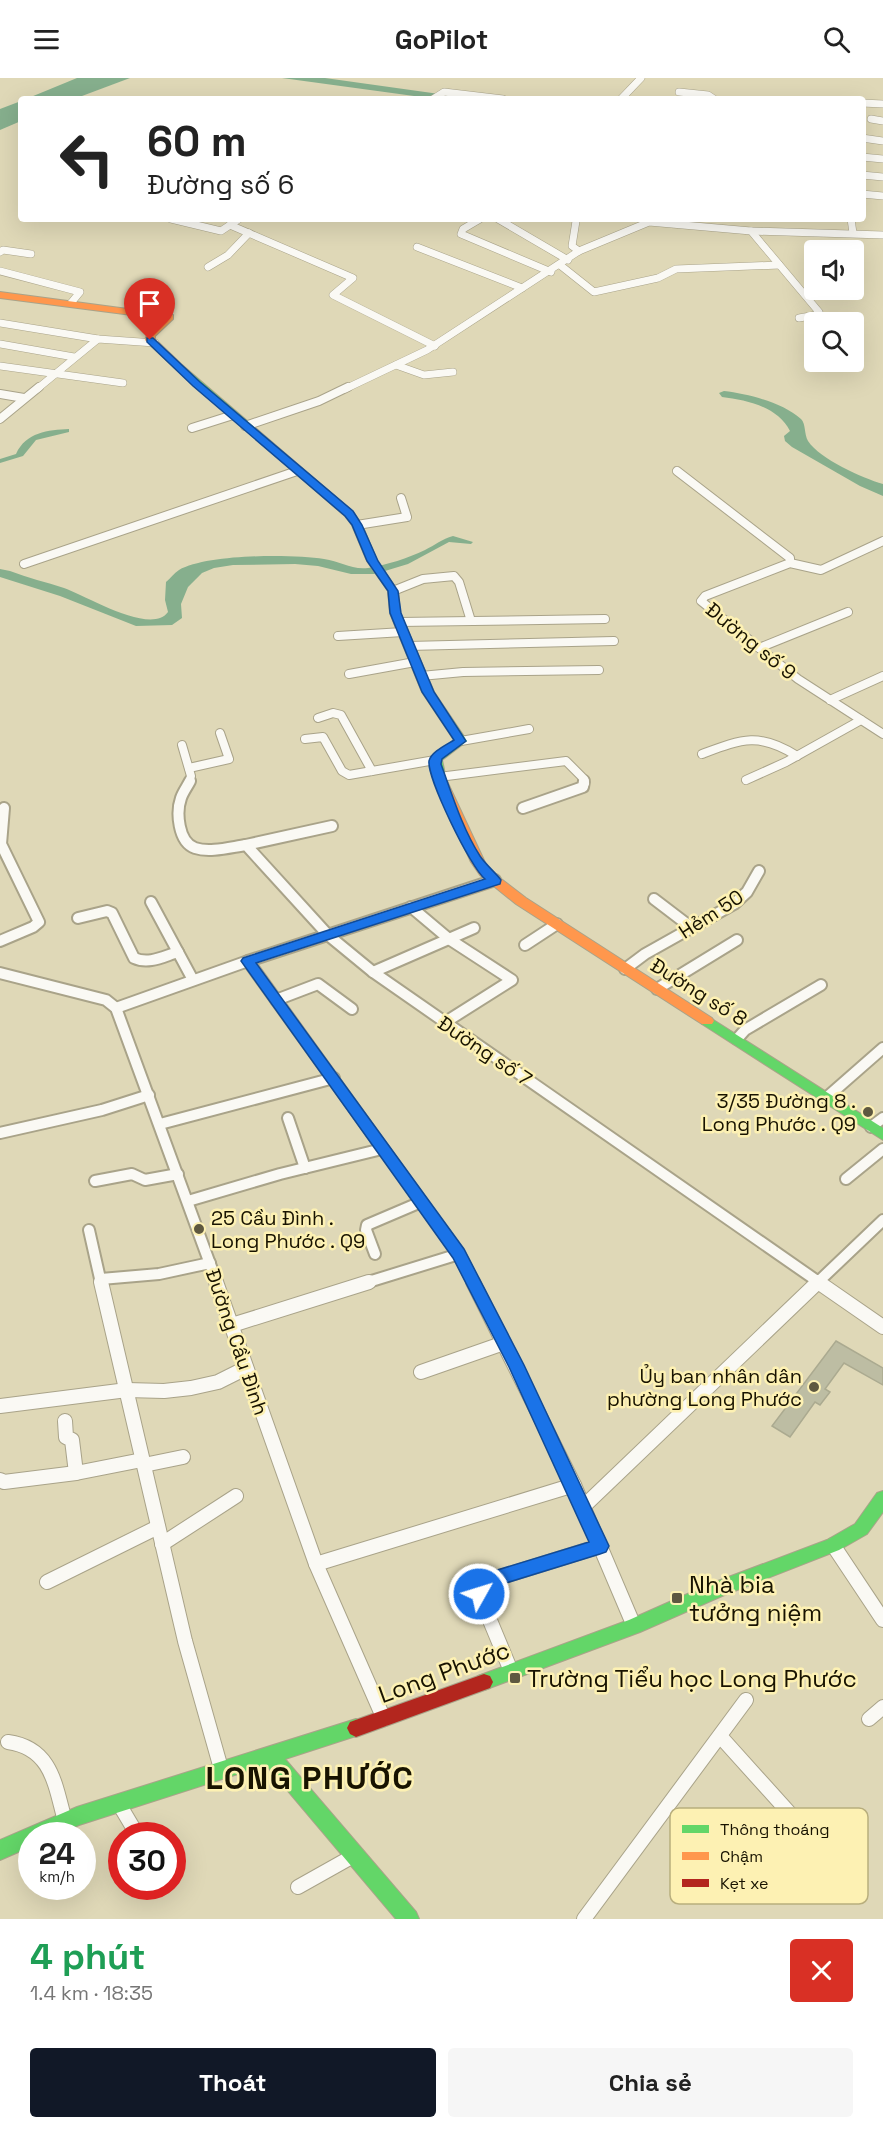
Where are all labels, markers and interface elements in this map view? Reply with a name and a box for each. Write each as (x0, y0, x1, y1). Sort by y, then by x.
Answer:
text: GoPilot (395, 22, 488, 57)
icon: menu (30, 23, 63, 56)
icon: search (820, 23, 853, 56)
text: 60 m (147, 115, 247, 168)
icon: left (48, 120, 126, 198)
text: Đường số 6 (147, 167, 294, 202)
map controls (804, 240, 864, 372)
button: sound (804, 240, 864, 300)
pin (124, 278, 175, 340)
icon: arrive (133, 287, 166, 320)
button: search (804, 312, 864, 372)
street label: Đường số 9 (700, 597, 802, 685)
street label: Hẻm 50 (674, 883, 748, 945)
street label: Đường số 8 (646, 952, 752, 1032)
street label: Đường số 7 (433, 1010, 537, 1092)
place label: 3/35 Đường 8 . Long Phước . Q9 (702, 1088, 856, 1137)
marker: 3/35 Đường 8 . Long Phước . Q9 (861, 1105, 875, 1119)
place label: 25 Cầu Đình . Long Phước . Q9 (211, 1205, 365, 1254)
marker: 25 Cầu Đình . Long Phước . Q9 (192, 1222, 206, 1236)
street label: Đường Cầu Đình (200, 1265, 274, 1419)
place label: Ủy ban nhân dân phường Long Phước (607, 1363, 802, 1412)
marker: Ủy ban nhân dân phường Long Phước (807, 1380, 821, 1394)
position arrow (447, 1562, 511, 1626)
place label: Nhà bia tưởng niệm (689, 1569, 822, 1628)
marker: Nhà bia tưởng niệm (670, 1591, 684, 1605)
street label: Long Phước (374, 1634, 514, 1710)
place label: Trường Tiểu học Long Phước (527, 1663, 857, 1694)
marker: Trường Tiểu học Long Phước (508, 1671, 522, 1685)
district label: LONG PHƯỚC (206, 1758, 414, 1798)
legend (670, 1808, 868, 1904)
text: Thông thoáng (720, 1819, 830, 1840)
speed limit sign: 30 (108, 1822, 186, 1900)
text: 24 (39, 1834, 75, 1873)
text: Chậm (720, 1846, 763, 1867)
text: km/h (39, 1867, 75, 1886)
text: Kẹt xe (720, 1873, 769, 1894)
text: 4 phút (30, 1934, 146, 1980)
button: close (790, 1939, 853, 2002)
text: 1.4 km · 18:35 (30, 1980, 153, 2006)
button: Thoát (30, 2048, 436, 2117)
button: Chia sẻ (448, 2048, 853, 2117)

